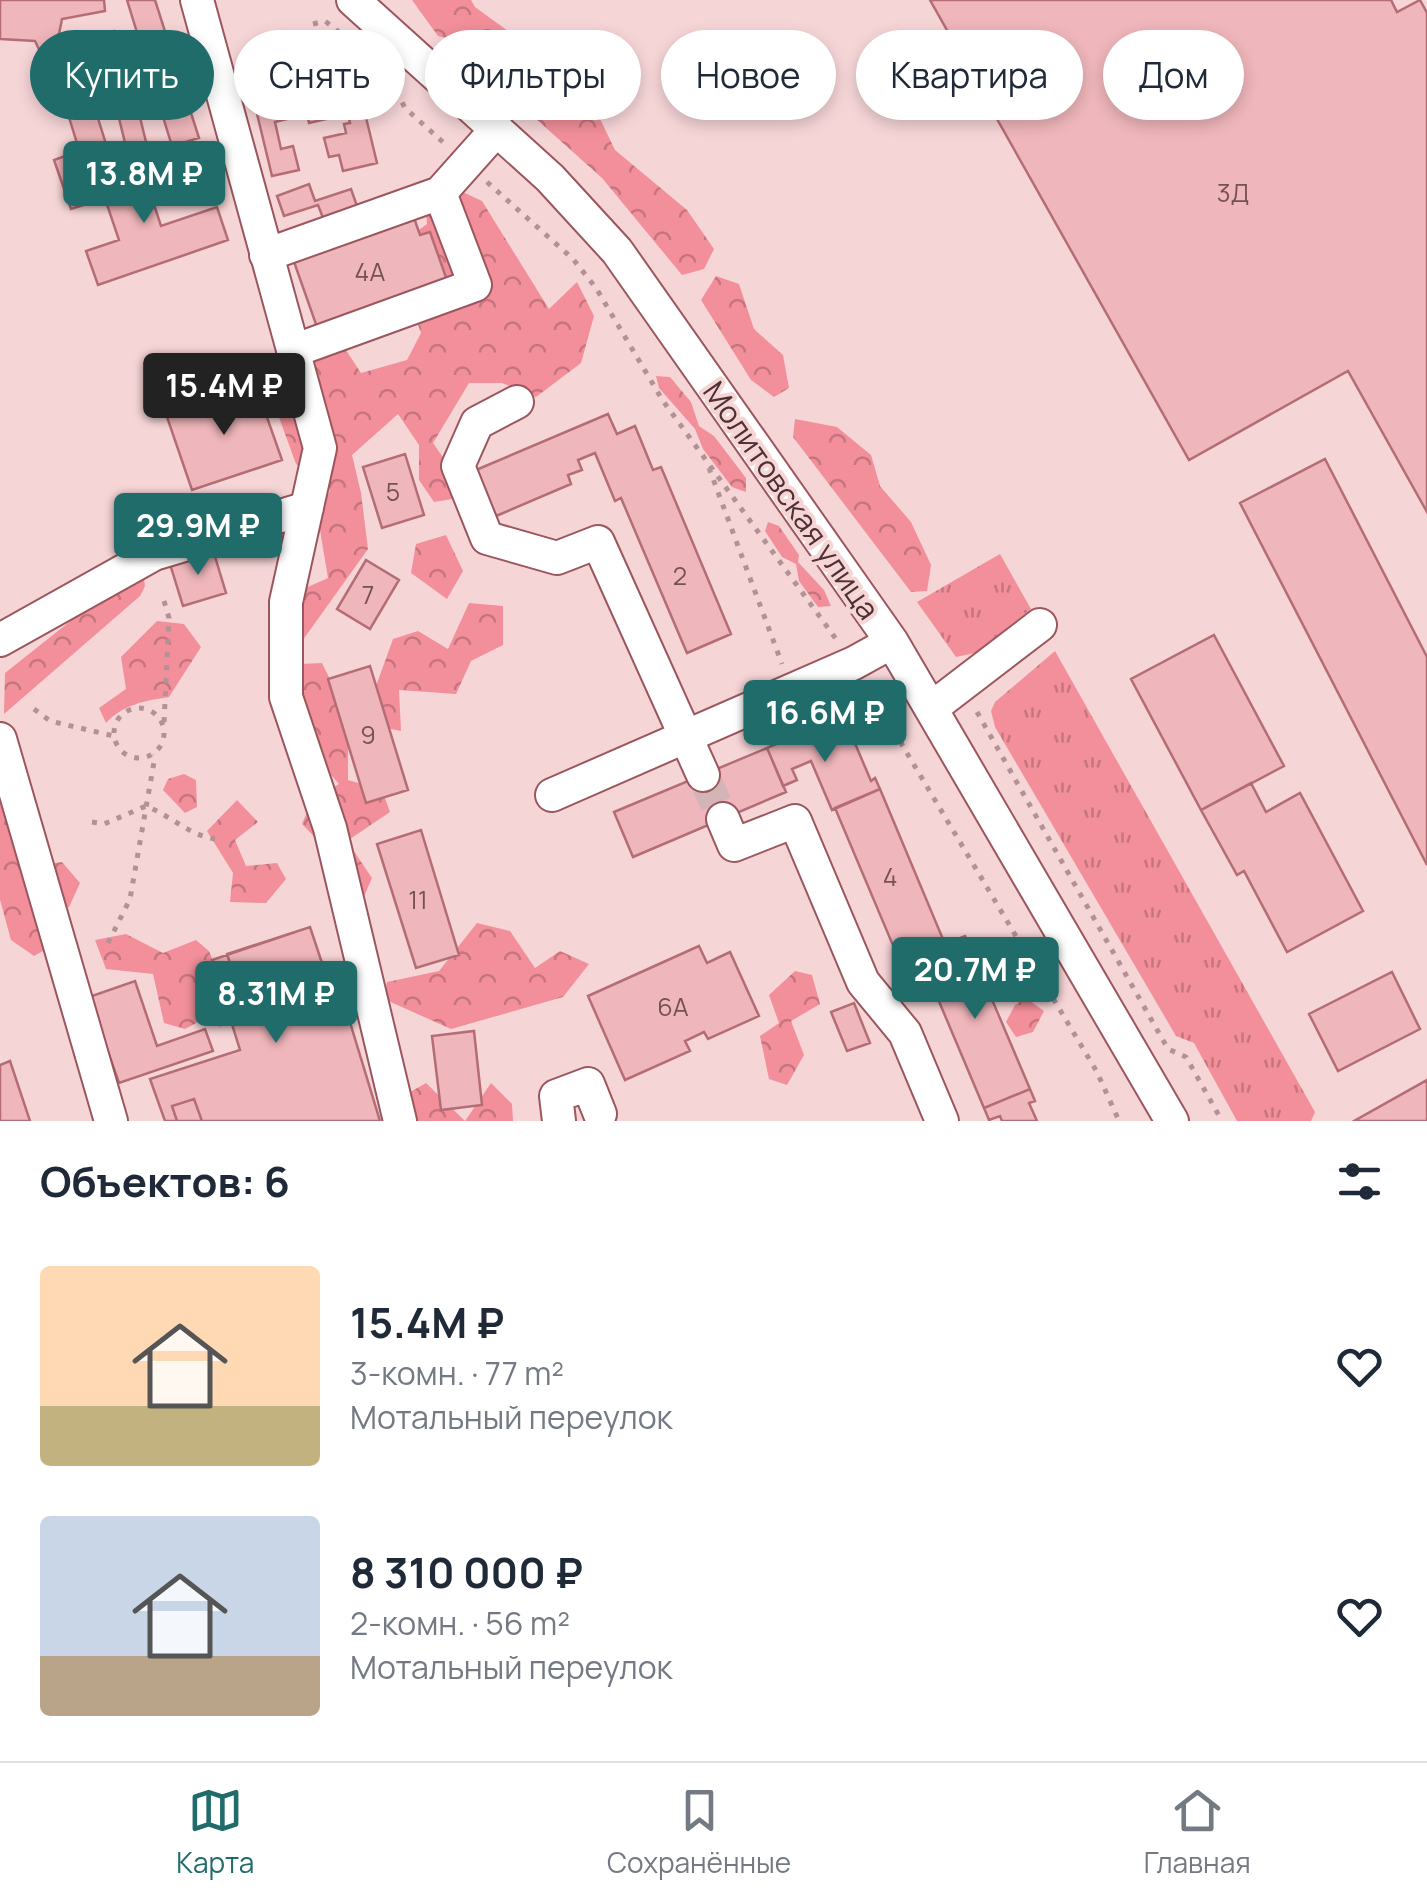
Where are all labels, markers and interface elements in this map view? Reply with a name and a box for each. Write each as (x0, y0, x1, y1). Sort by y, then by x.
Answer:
chip: Купить (30, 30, 214, 120)
chip: Снять (234, 30, 405, 120)
chip: Фильтры (425, 30, 641, 120)
chip: Новое (661, 30, 836, 120)
chip: Квартира (856, 30, 1083, 120)
chip: Дом (1103, 30, 1244, 120)
pin: 13.8M ₽ (52, 141, 236, 226)
text: 13.8M ₽ (85, 151, 203, 195)
house number: 3Д (1217, 175, 1249, 210)
house number: 4А (355, 254, 386, 289)
pin: 15.4M ₽ (132, 353, 316, 438)
text: 15.4M ₽ (165, 363, 283, 407)
street label: Молитовская улица (694, 373, 890, 627)
house number: 5 (386, 474, 400, 509)
pin: 29.9M ₽ (106, 493, 290, 578)
text: 29.9M ₽ (136, 503, 260, 547)
house number: 2 (673, 558, 687, 593)
house number: 7 (362, 577, 374, 612)
pin: 16.6M ₽ (733, 680, 917, 765)
text: 16.6M ₽ (765, 690, 885, 734)
house number: 9 (360, 717, 376, 752)
house number: 4 (883, 859, 897, 894)
house number: 11 (408, 882, 428, 917)
pin: 20.7M ₽ (883, 937, 1067, 1022)
text: 20.7M ₽ (914, 947, 1036, 991)
pin: 8.31M ₽ (184, 961, 368, 1046)
text: 8.31M ₽ (217, 971, 335, 1015)
house number: 6А (657, 989, 689, 1024)
text: Объектов: 6 (40, 1152, 290, 1210)
icon: filters (1332, 1154, 1387, 1209)
text: 15.4M ₽ (350, 1293, 504, 1351)
icon: home (120, 1306, 240, 1426)
icon: heart (1332, 1339, 1387, 1394)
text: 3-комн. · 77 m² (350, 1351, 564, 1395)
text: Мотальный переулок (350, 1395, 672, 1439)
text: 8 310 000 ₽ (350, 1543, 583, 1601)
icon: home (120, 1556, 240, 1676)
icon: heart (1332, 1589, 1387, 1644)
text: 2-комн. · 56 m² (350, 1601, 570, 1645)
text: Мотальный переулок (350, 1645, 672, 1689)
tab: Карта (176, 1783, 254, 1881)
tab: Сохранённые (607, 1783, 791, 1881)
tab: Главная (1144, 1783, 1251, 1881)

